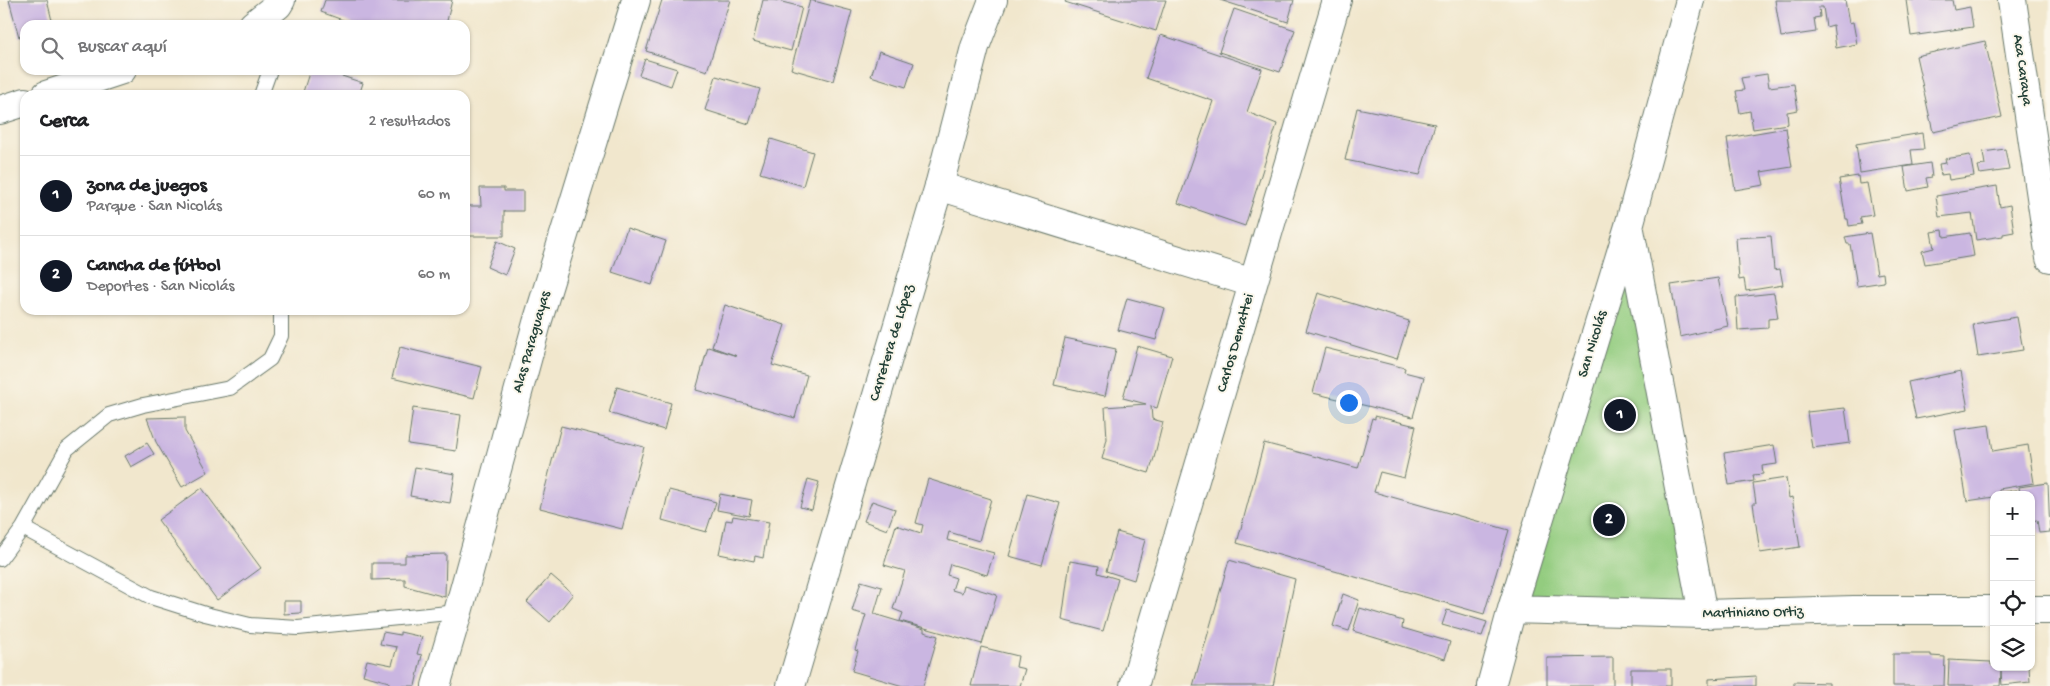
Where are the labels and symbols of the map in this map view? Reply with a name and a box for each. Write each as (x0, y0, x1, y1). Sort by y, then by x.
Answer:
street label: Aca Caraya (2008, 33, 2036, 107)
street label: Carretera de López (866, 282, 918, 403)
street label: Alas Paraguayas (509, 289, 555, 395)
street label: Carlos Demattei (1213, 292, 1259, 394)
street label: San Nicolás (1574, 308, 1612, 380)
your location (1336, 390, 1362, 416)
pin: 1 (1604, 396, 1636, 434)
pin: 2 (1593, 501, 1625, 539)
street label: Martiniano Ortiz (1702, 603, 1804, 623)

